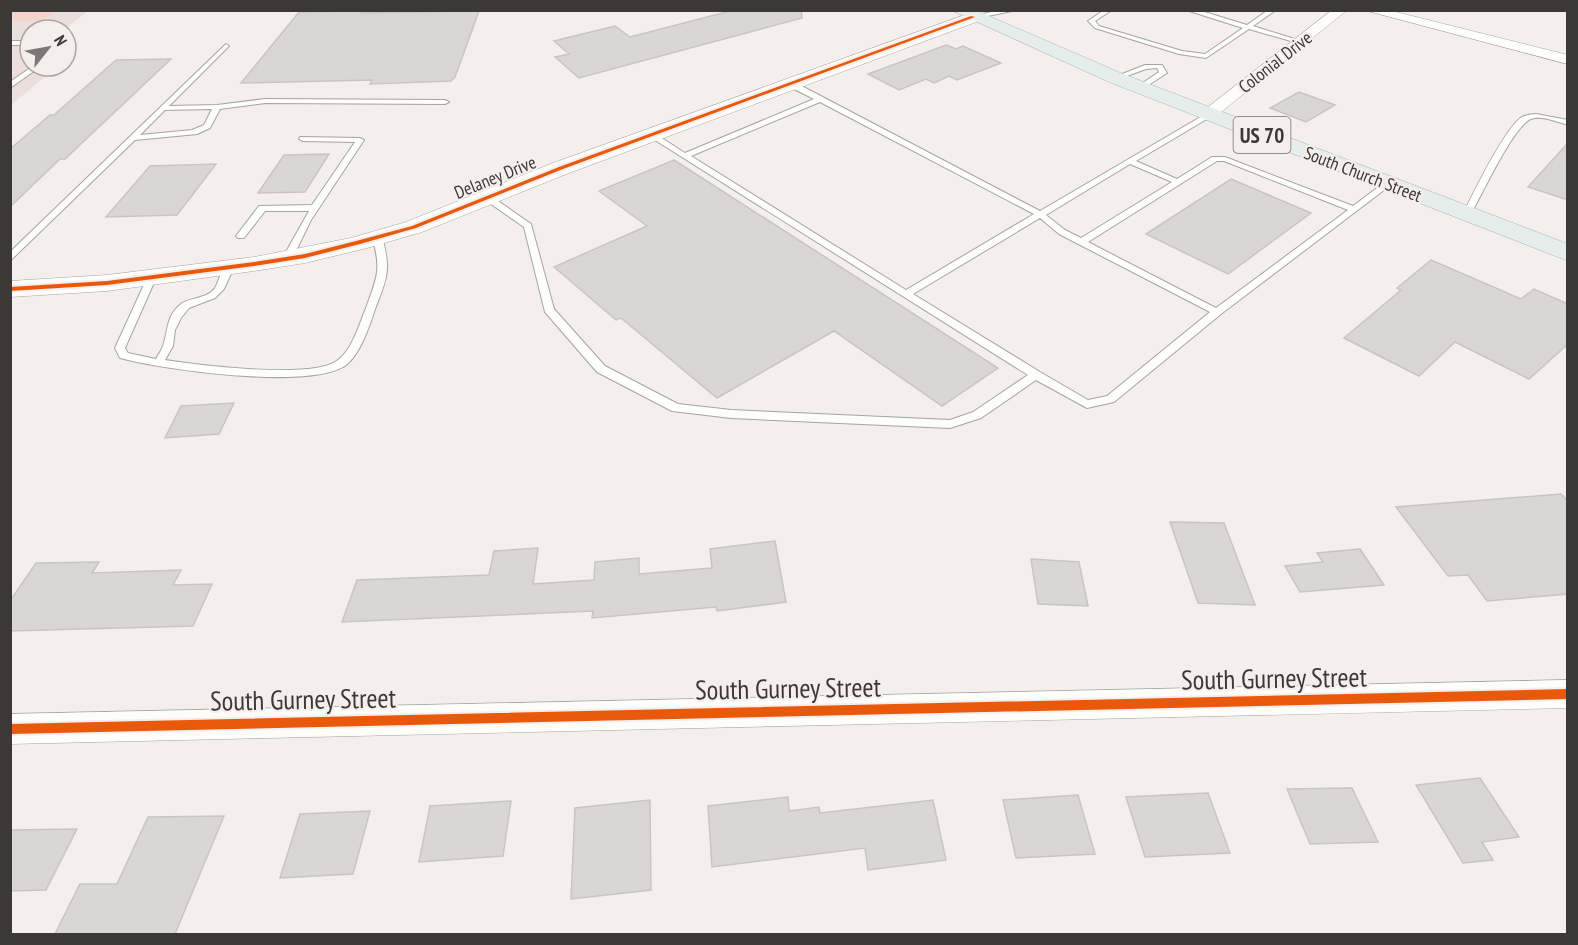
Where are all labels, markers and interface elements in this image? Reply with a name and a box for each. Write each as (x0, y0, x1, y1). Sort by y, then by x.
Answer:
north arrow (18, 18, 78, 78)
street label: Colonial Drive (1234, 26, 1316, 98)
text: N (50, 31, 72, 49)
road number: US 70 (1234, 117, 1290, 153)
street label: South Church Street (1301, 141, 1425, 207)
street label: Delaney Drive (451, 150, 539, 204)
street label: South Gurney Street (1181, 659, 1368, 697)
street label: South Gurney Street (695, 669, 882, 707)
street label: South Gurney Street (210, 680, 397, 718)

